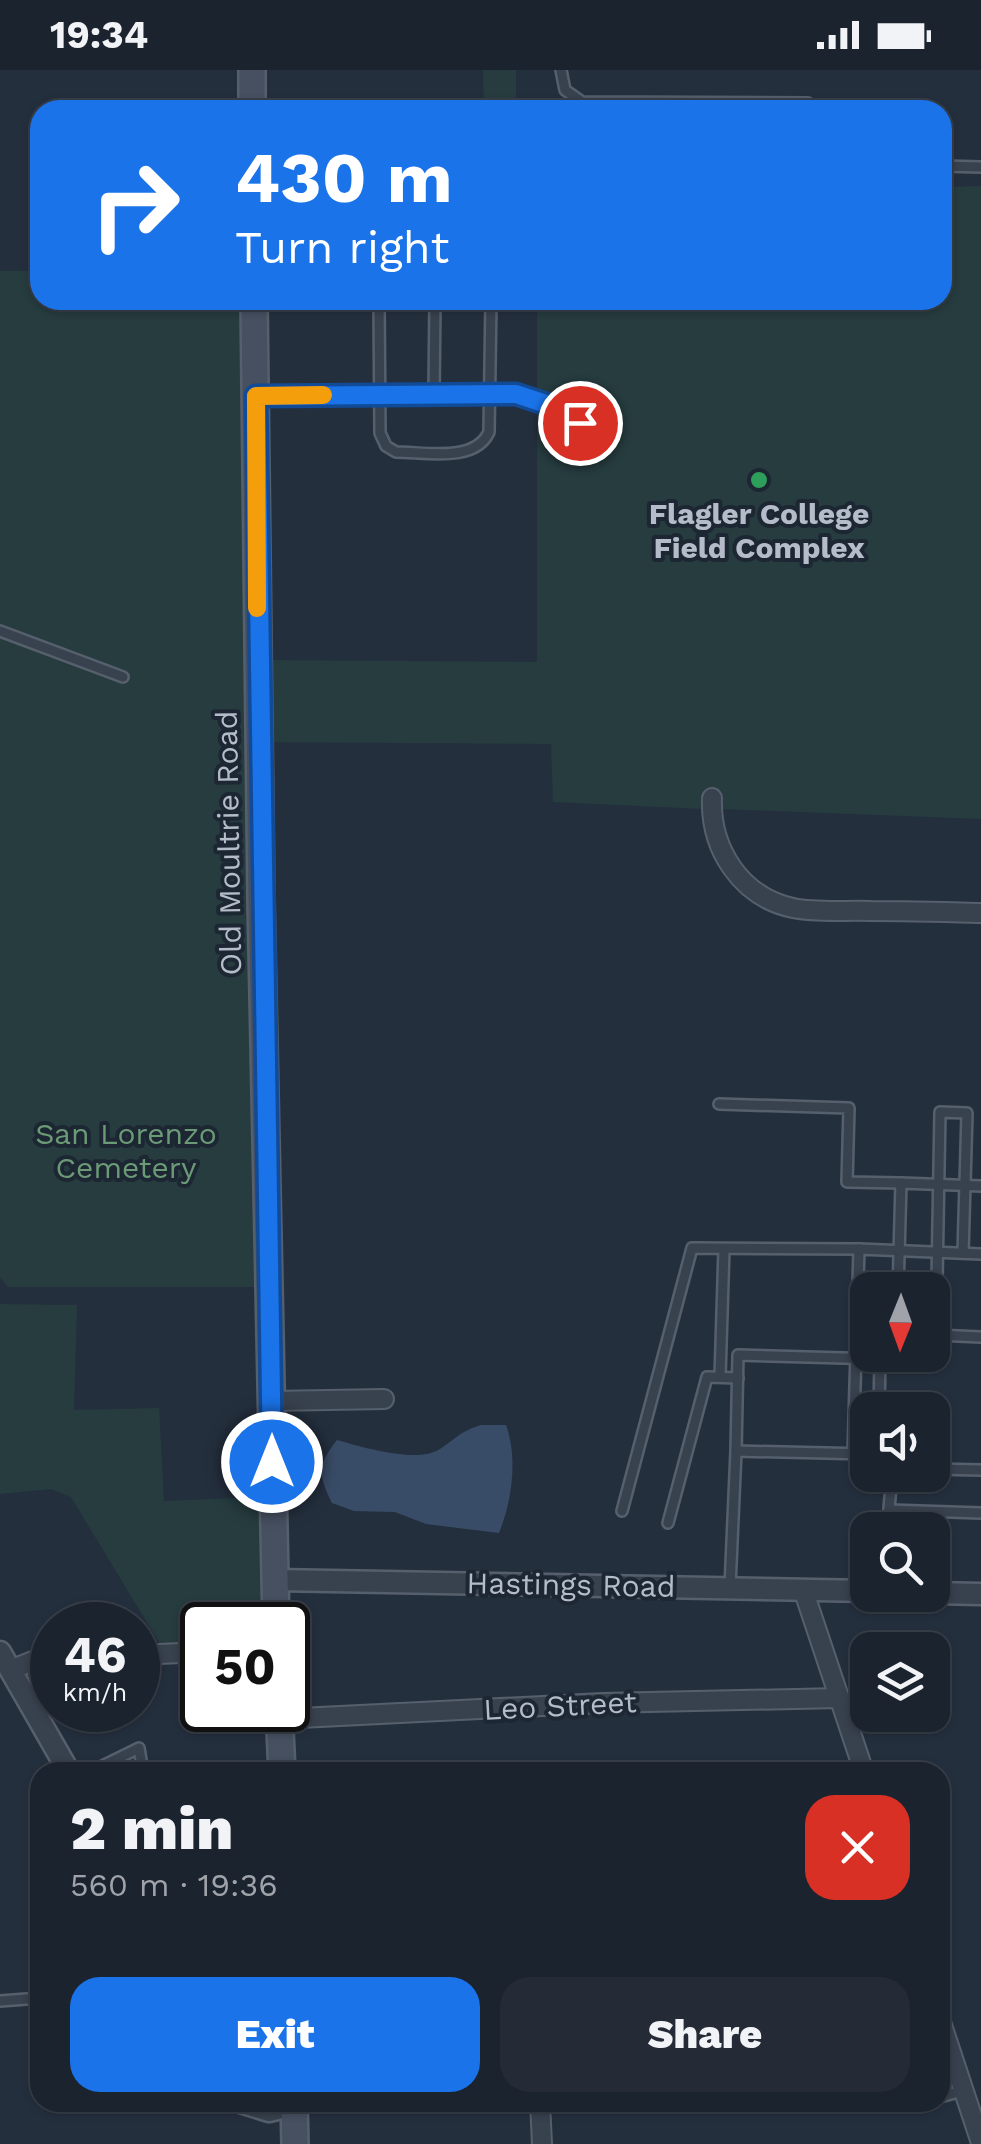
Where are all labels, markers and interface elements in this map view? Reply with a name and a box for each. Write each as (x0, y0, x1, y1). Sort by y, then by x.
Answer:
text: 19:34 (50, 13, 148, 57)
text: 430 m (235, 137, 453, 219)
icon: right (70, 140, 200, 270)
text: Turn right (235, 221, 449, 274)
pin (538, 381, 623, 466)
icon: arrive (553, 396, 608, 451)
marker: Flagler College Field Complex (748, 469, 770, 491)
place label: Flagler College Field Complex (649, 496, 869, 565)
street label: Old Moultrie Road (209, 710, 248, 976)
park label: San Lorenzo Cemetery (35, 1116, 217, 1185)
north arrow (850, 1272, 950, 1372)
map controls (850, 1272, 950, 1732)
button: sound (850, 1392, 950, 1492)
position arrow (220, 1410, 324, 1514)
button: search (850, 1512, 950, 1612)
street label: Hastings Road (466, 1565, 676, 1604)
speed limit sign: 50 (180, 1602, 310, 1732)
text: 46 (63, 1625, 127, 1684)
button: layers (850, 1632, 950, 1732)
text: km/h (63, 1678, 127, 1707)
street label: Leo Street (482, 1684, 638, 1727)
text: 2 min (70, 1793, 234, 1864)
button: close (805, 1795, 910, 1900)
text: 560 m · 19:36 (70, 1866, 278, 1904)
button: Exit (70, 1977, 480, 2092)
button: Share (500, 1977, 910, 2092)

